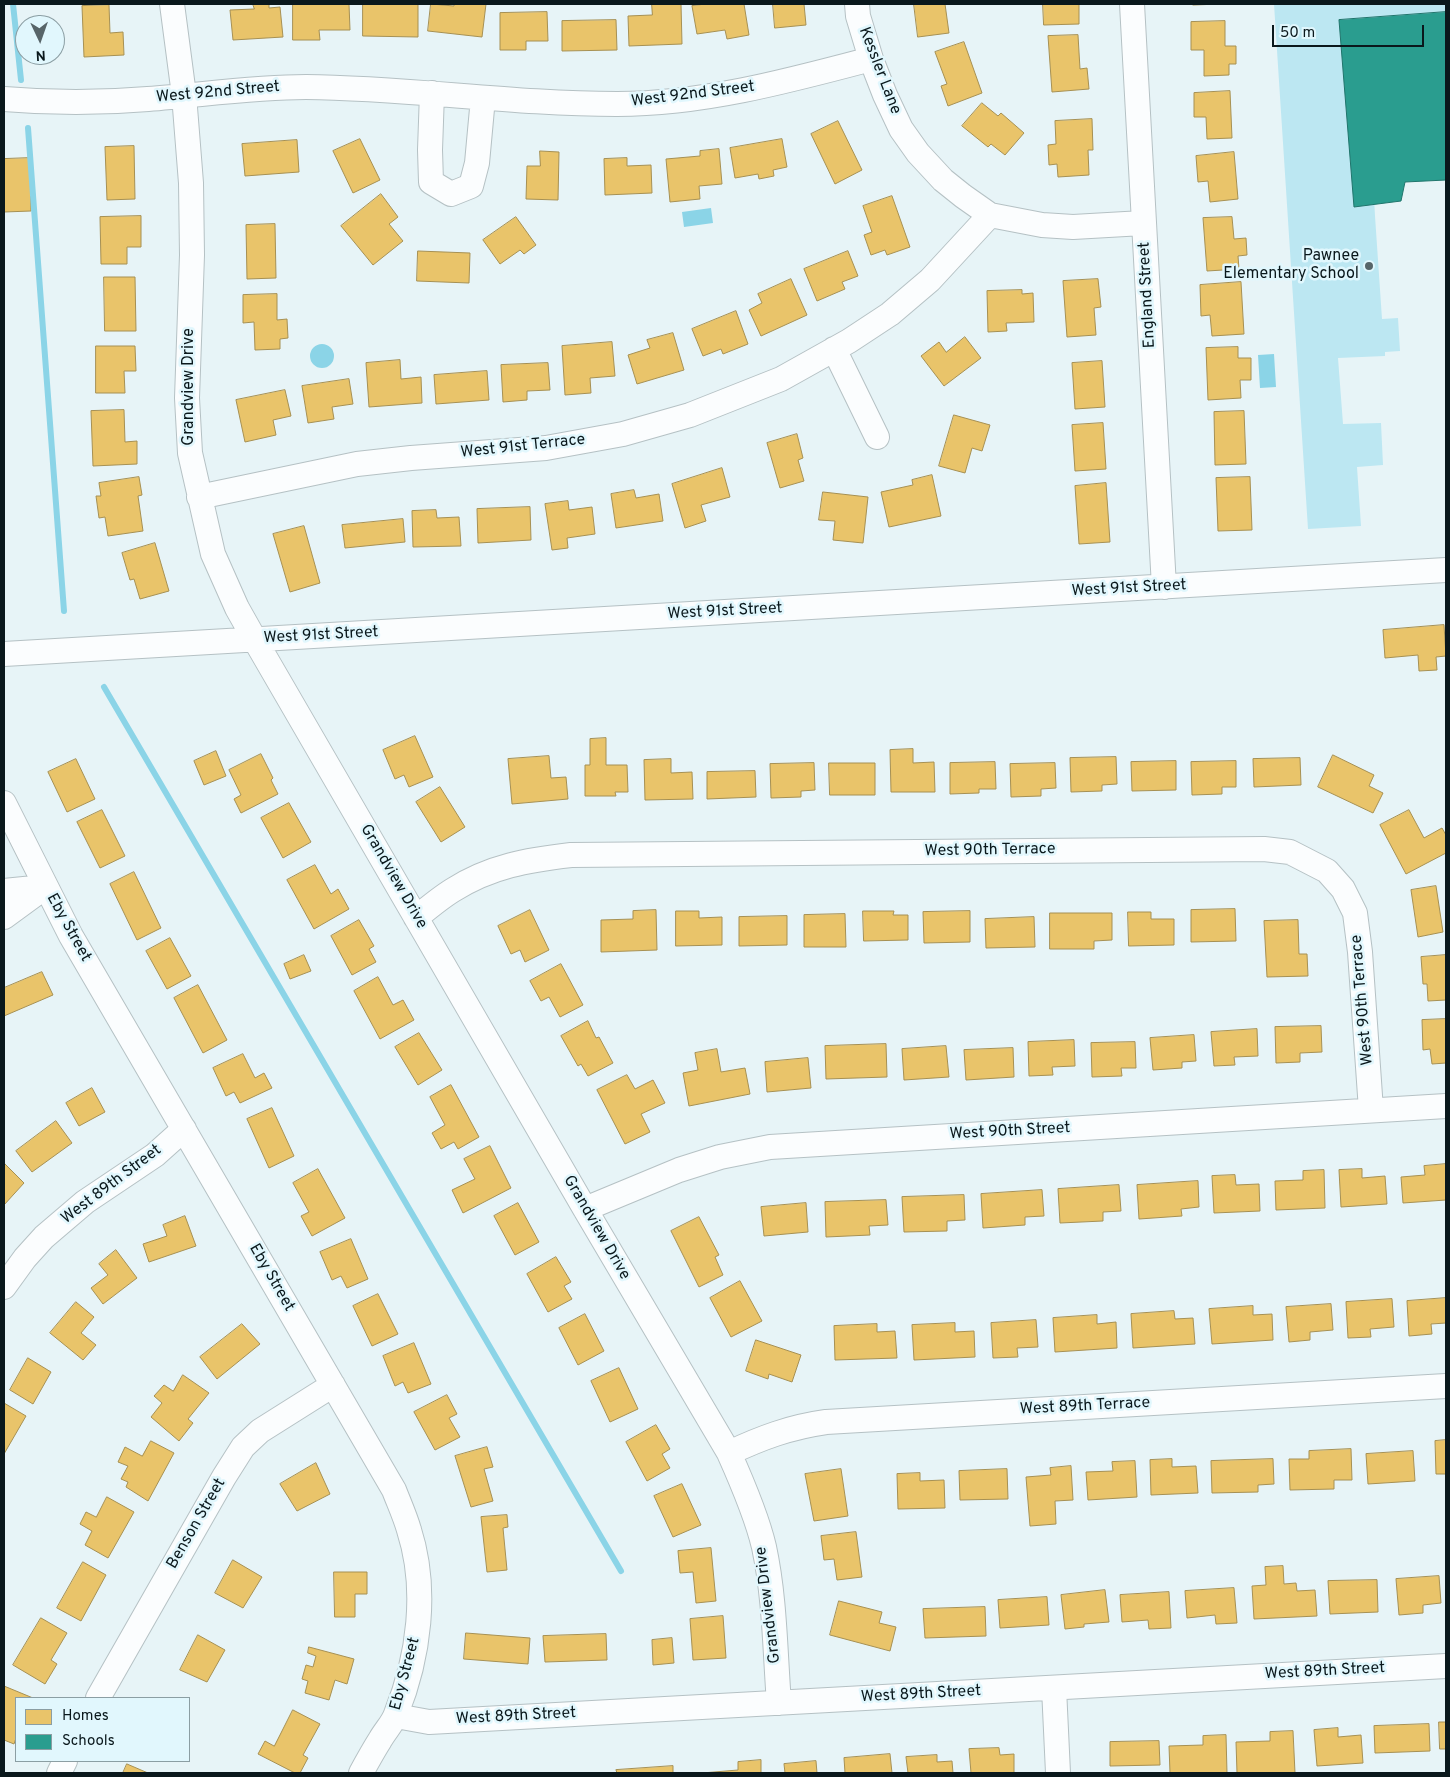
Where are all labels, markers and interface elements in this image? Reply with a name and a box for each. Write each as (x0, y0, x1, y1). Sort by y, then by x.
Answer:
north arrow (15, 15, 65, 65)
scale bar (1275, 15, 1428, 47)
text: 50 m (1280, 24, 1315, 43)
street label: Kessler Lane (854, 25, 904, 117)
text: N (35, 46, 46, 63)
street label: West 92nd Street (155, 78, 281, 108)
street label: West 92nd Street (630, 78, 756, 112)
street label: England Street (1136, 241, 1160, 349)
place label: Pawnee Elementary School (1223, 247, 1359, 285)
marker: Pawnee Elementary School (1363, 260, 1375, 272)
street label: Grandview Drive (180, 328, 200, 446)
street label: West 91st Terrace (460, 431, 586, 463)
street label: West 91st Street (1071, 576, 1187, 602)
street label: West 91st Street (667, 599, 783, 625)
street label: West 91st Street (263, 623, 379, 649)
street label: Grandview Drive (355, 821, 431, 933)
street label: West 90th Terrace (924, 840, 1056, 862)
street label: Eby Street (41, 891, 95, 965)
street label: West 90th Terrace (1348, 934, 1378, 1066)
street label: West 90th Street (949, 1119, 1071, 1145)
street label: West 89th Street (58, 1141, 166, 1229)
street label: Grandview Drive (558, 1172, 634, 1284)
street label: Eby Street (244, 1241, 298, 1315)
street label: West 89th Terrace (1019, 1394, 1151, 1420)
street label: Benson Street (163, 1475, 231, 1573)
street label: Grandview Drive (752, 1545, 786, 1665)
street label: Eby Street (387, 1635, 425, 1713)
street label: West 89th Street (1264, 1659, 1386, 1685)
street label: West 89th Street (860, 1682, 982, 1708)
legend (15, 1697, 190, 1762)
street label: West 89th Street (455, 1704, 577, 1730)
text: Homes (62, 1707, 109, 1726)
text: Schools (62, 1732, 115, 1751)

